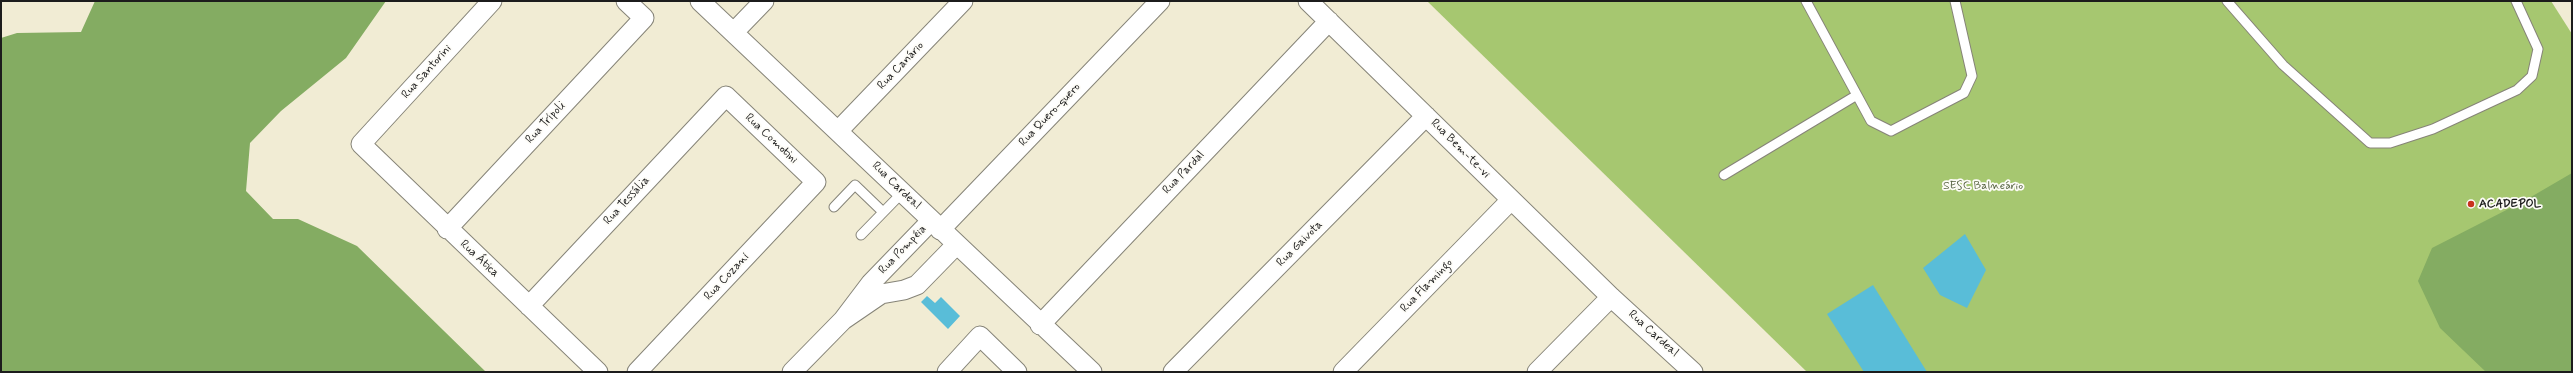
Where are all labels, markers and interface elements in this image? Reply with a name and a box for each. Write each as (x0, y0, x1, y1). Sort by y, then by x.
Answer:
street label: Rua Canário (875, 39, 927, 93)
street label: Rua Santorini (399, 42, 455, 102)
street label: Rua Quero-quero (1016, 80, 1084, 150)
street label: Rua Trípoli (523, 99, 569, 147)
street label: Rua Comotini (742, 111, 800, 167)
street label: Rua Bem-te-vi (1427, 116, 1493, 182)
street label: Rua Pardal (1160, 148, 1208, 198)
street label: Rua Cardeal (868, 159, 924, 213)
street label: Rua Tessália (601, 174, 653, 228)
park label: SESC Balneário (1943, 179, 2023, 193)
place label: ACADEPOL (2479, 197, 2541, 211)
marker: ACADEPOL (2466, 199, 2476, 209)
street label: Rua Gaivota (1274, 218, 1326, 270)
street label: Rua Pompéia (876, 223, 930, 277)
street label: Rua Ática (456, 237, 502, 281)
street label: Rua Cozani (701, 250, 753, 304)
street label: Rua Flamingo (1398, 256, 1456, 316)
street label: Rua Cardeal (1625, 308, 1681, 360)

